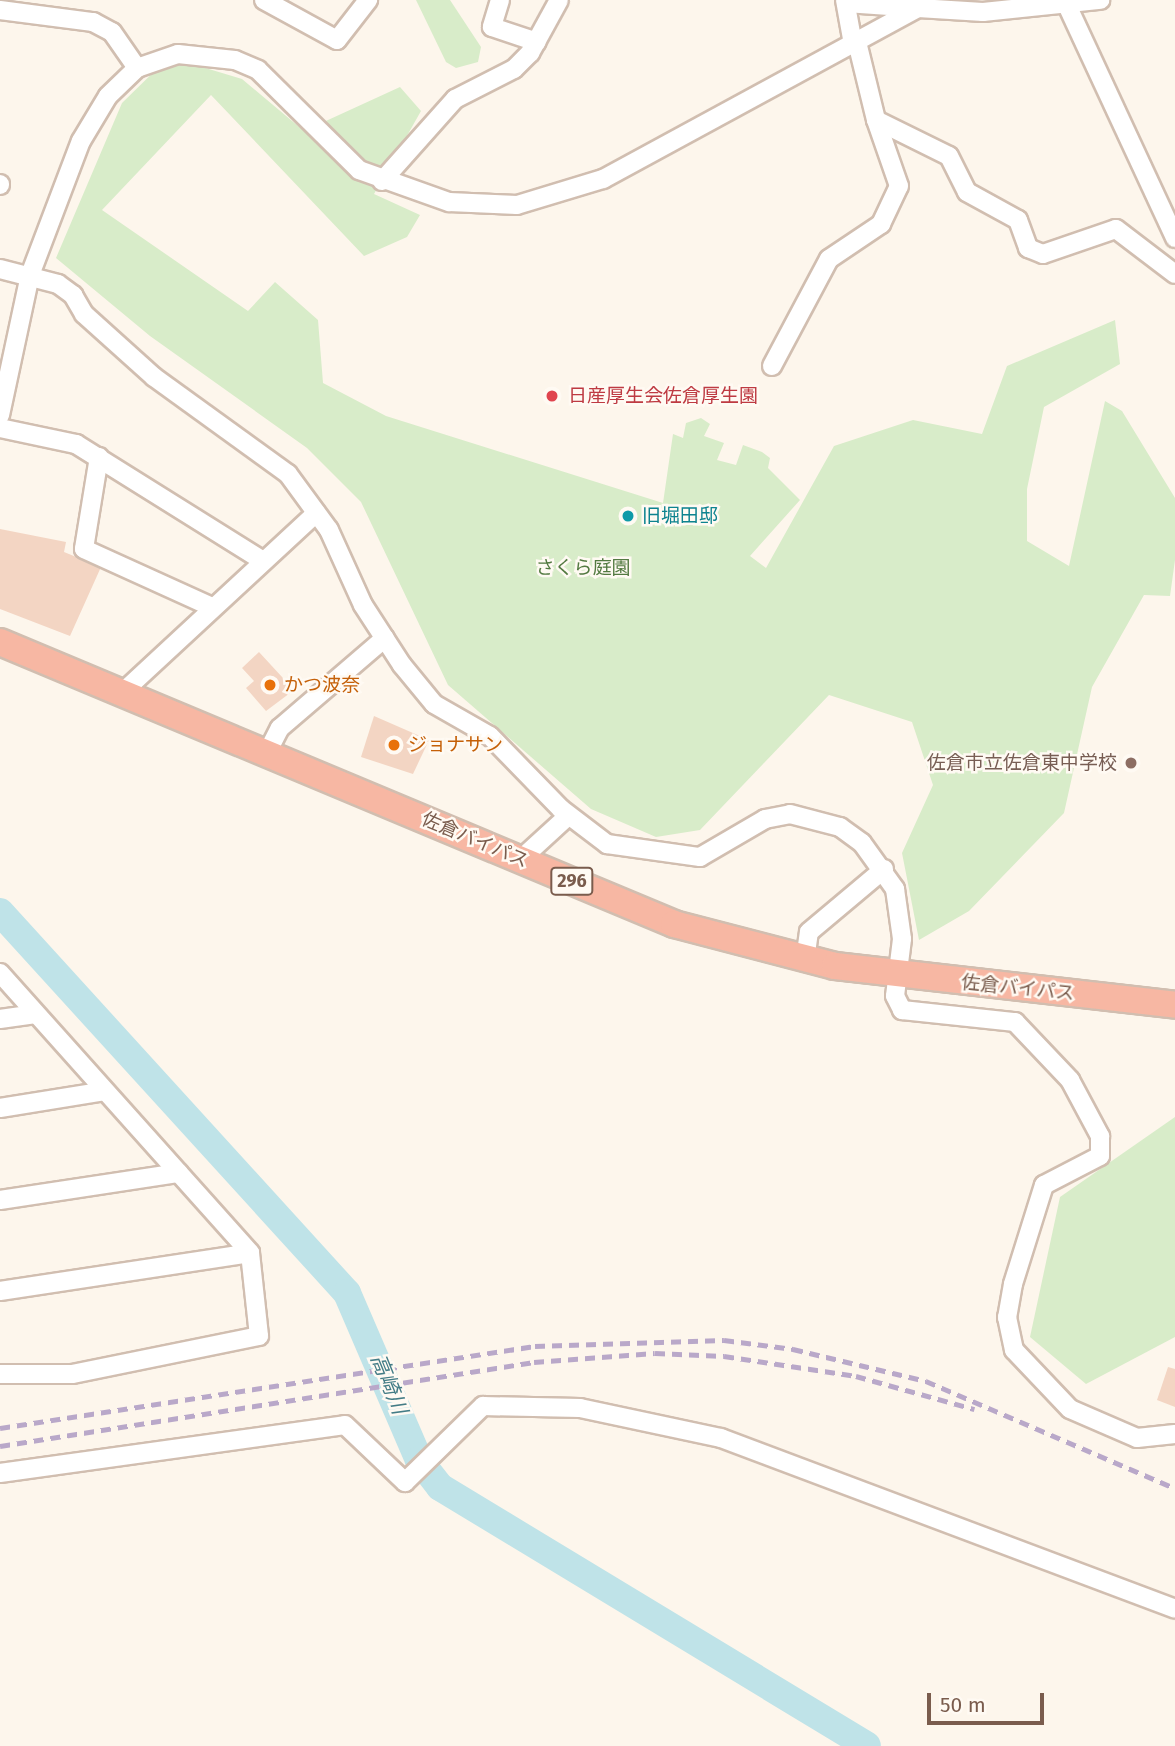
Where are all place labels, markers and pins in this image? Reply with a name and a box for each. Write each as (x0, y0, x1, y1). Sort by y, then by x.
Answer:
place label: 日産厚生会佐倉厚生園 (568, 385, 758, 407)
marker: 日産厚生会佐倉厚生園 (542, 386, 562, 406)
place label: 旧堀田邸 (642, 505, 718, 527)
marker: 旧堀田邸 (620, 508, 636, 524)
place label: かつ波奈 (284, 674, 360, 696)
marker: かつ波奈 (262, 677, 278, 693)
place label: ジョナサン (408, 734, 503, 756)
marker: ジョナサン (386, 737, 402, 753)
place label: 佐倉市立佐倉東中学校 (927, 752, 1117, 774)
marker: 佐倉市立佐倉東中学校 (1123, 755, 1139, 771)

